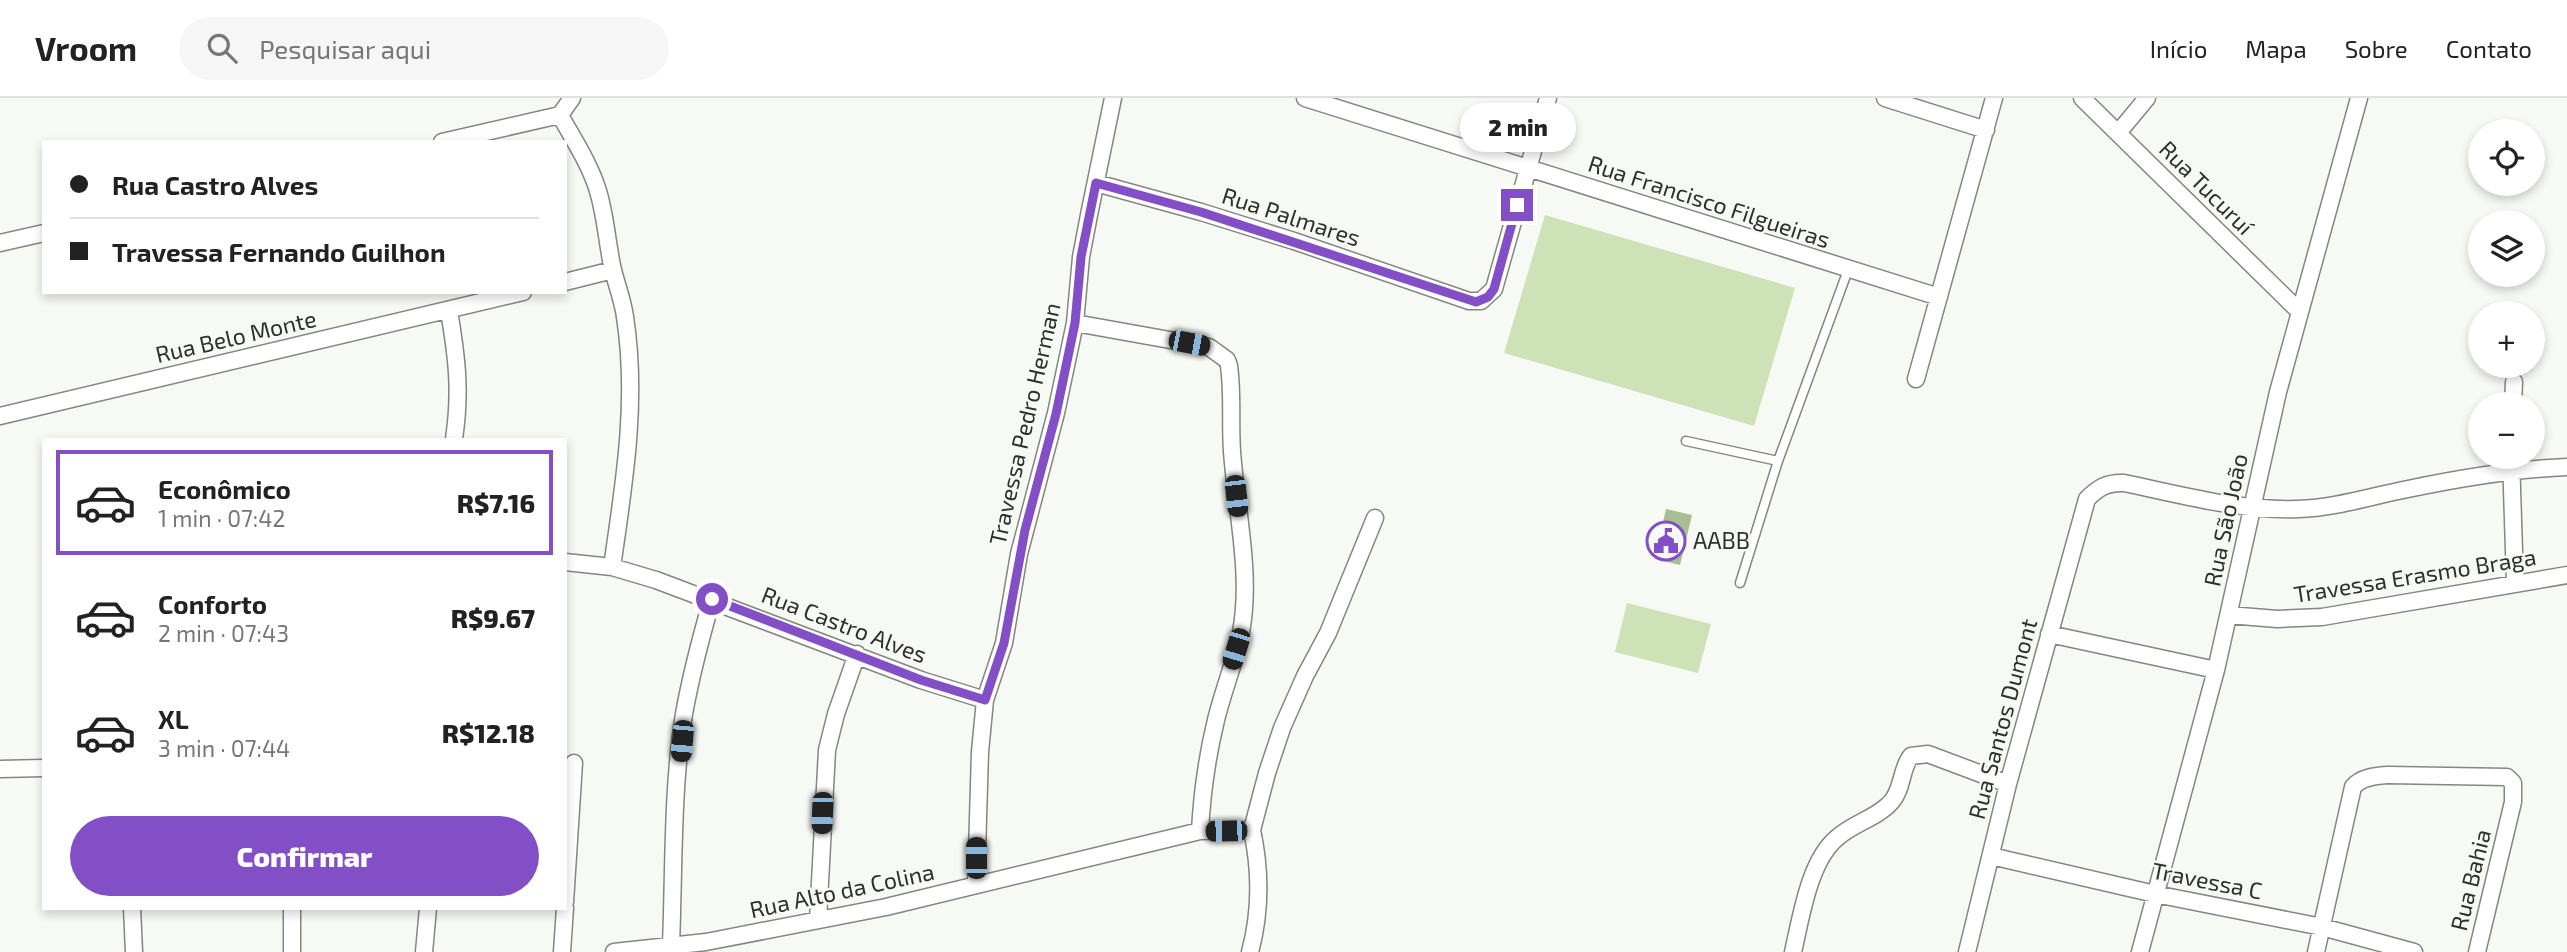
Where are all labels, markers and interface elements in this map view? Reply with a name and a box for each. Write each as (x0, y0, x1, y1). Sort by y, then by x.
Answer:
search box (179, 17, 669, 80)
text: Vroom (35, 28, 137, 68)
icon: search (203, 29, 241, 67)
text: Pesquisar aqui (259, 33, 431, 64)
text: Início (2150, 34, 2207, 63)
text: Mapa (2245, 34, 2307, 63)
text: Sobre (2345, 34, 2408, 63)
text: Contato (2446, 34, 2532, 63)
callout: 2 min (1459, 104, 1575, 153)
text: 2 min (1488, 113, 1548, 141)
map controls (2468, 119, 2545, 469)
button: locate (2468, 119, 2545, 196)
street label: Rua Tucuruí (2154, 134, 2260, 241)
street label: Rua Francisco Filgueiras (1585, 149, 1834, 253)
text: Rua Castro Alves (112, 169, 318, 200)
street label: Rua Palmares (1219, 181, 1364, 252)
route end (1501, 189, 1533, 221)
button: layers (2468, 210, 2545, 287)
text: Travessa Fernando Guilhon (112, 236, 446, 267)
street label: Travessa Pedro Herman (983, 300, 1066, 548)
button: + (2468, 301, 2545, 378)
street label: Rua Belo Monte (153, 304, 319, 368)
car (1167, 329, 1212, 357)
button: − (2468, 392, 2545, 469)
street label: Rua São João (2197, 451, 2253, 589)
icon: car (74, 471, 137, 534)
text: Econômico (158, 473, 291, 504)
car (1224, 474, 1249, 518)
text: R$7.16 (457, 487, 535, 518)
text: 1 min · 07:42 (158, 504, 285, 532)
public building icon: AABB (1645, 520, 1687, 562)
place label: AABB (1693, 526, 1750, 554)
street label: Travessa Erasmo Braga (2292, 542, 2538, 608)
street label: Rua Castro Alves (758, 580, 931, 668)
route start (696, 583, 728, 615)
icon: car (74, 586, 137, 649)
text: Conforto (158, 588, 267, 619)
text: R$9.67 (451, 602, 535, 633)
street label: Rua Santos Dumont (1962, 615, 2042, 822)
text: 2 min · 07:43 (158, 619, 289, 647)
car (1220, 626, 1253, 672)
icon: car (74, 701, 137, 764)
text: XL (158, 703, 189, 734)
text: R$12.18 (442, 717, 535, 748)
car (670, 719, 695, 763)
text: 3 min · 07:44 (158, 734, 290, 762)
car (811, 792, 834, 834)
button: Confirmar (70, 816, 539, 896)
car (1205, 820, 1248, 842)
street label: Rua Bahia (2444, 826, 2496, 933)
car (966, 837, 987, 879)
street label: Travessa C (2150, 856, 2265, 904)
street label: Rua Alto da Colina (747, 857, 937, 923)

